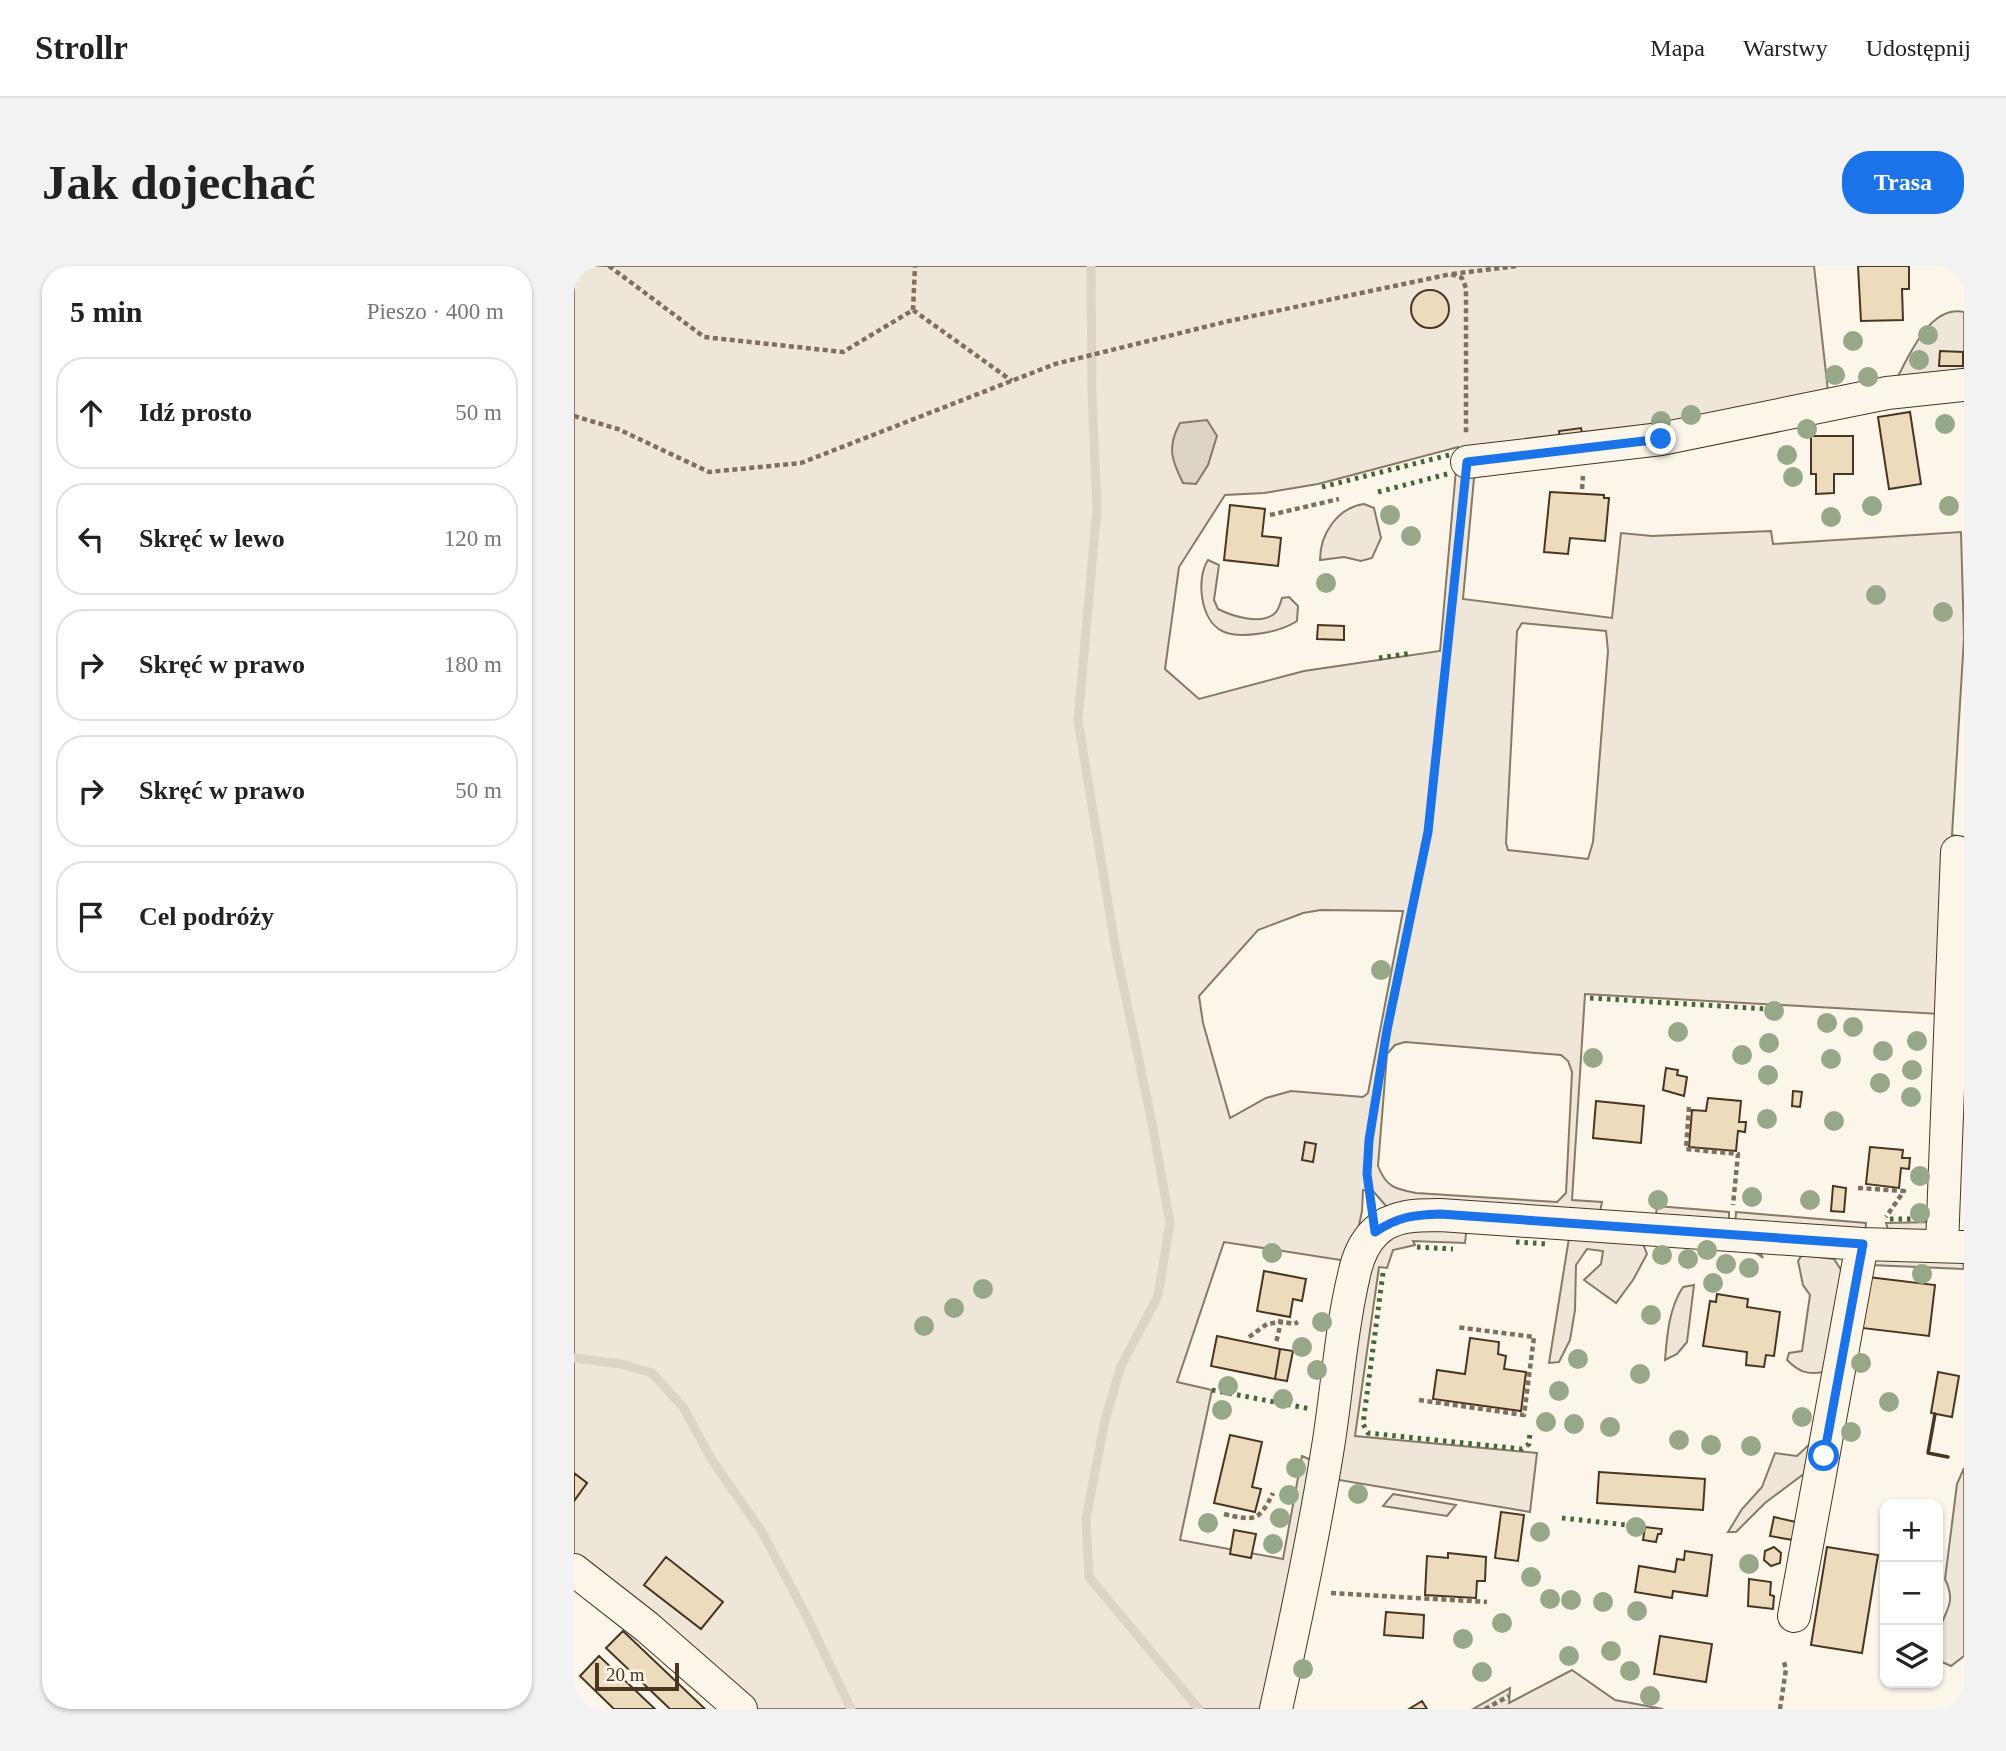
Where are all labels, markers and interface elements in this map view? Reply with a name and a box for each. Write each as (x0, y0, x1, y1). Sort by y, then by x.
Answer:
text: Strollr (35, 30, 128, 66)
text: Mapa (1650, 35, 1705, 61)
text: Warstwy (1743, 35, 1828, 61)
text: Udostępnij (1866, 35, 1971, 61)
button: Trasa (1842, 151, 1964, 214)
text: Jak dojechać (42, 155, 316, 210)
text: 5 min (70, 295, 143, 328)
text: Pieszo · 400 m (367, 299, 504, 324)
icon: ahead (72, 394, 110, 432)
text: Idź prosto (139, 398, 252, 427)
text: 50 m (455, 400, 502, 425)
route end (1645, 423, 1676, 454)
icon: left (72, 520, 110, 558)
text: Skręć w lewo (139, 524, 285, 553)
text: 120 m (444, 526, 502, 551)
icon: right (72, 646, 110, 684)
text: Skręć w prawo (139, 650, 305, 679)
text: 180 m (444, 652, 502, 677)
icon: right (72, 772, 110, 810)
text: Skręć w prawo (139, 776, 305, 805)
text: 50 m (455, 778, 502, 803)
icon: arrive (72, 898, 110, 936)
text: Cel podróży (139, 902, 274, 931)
route start (1808, 1440, 1839, 1471)
map controls (1880, 1499, 1943, 1688)
button: + (1880, 1499, 1943, 1562)
button: − (1880, 1562, 1943, 1625)
button: layers (1880, 1625, 1943, 1688)
scale bar (595, 1660, 679, 1692)
text: 20 m (606, 1664, 645, 1685)

